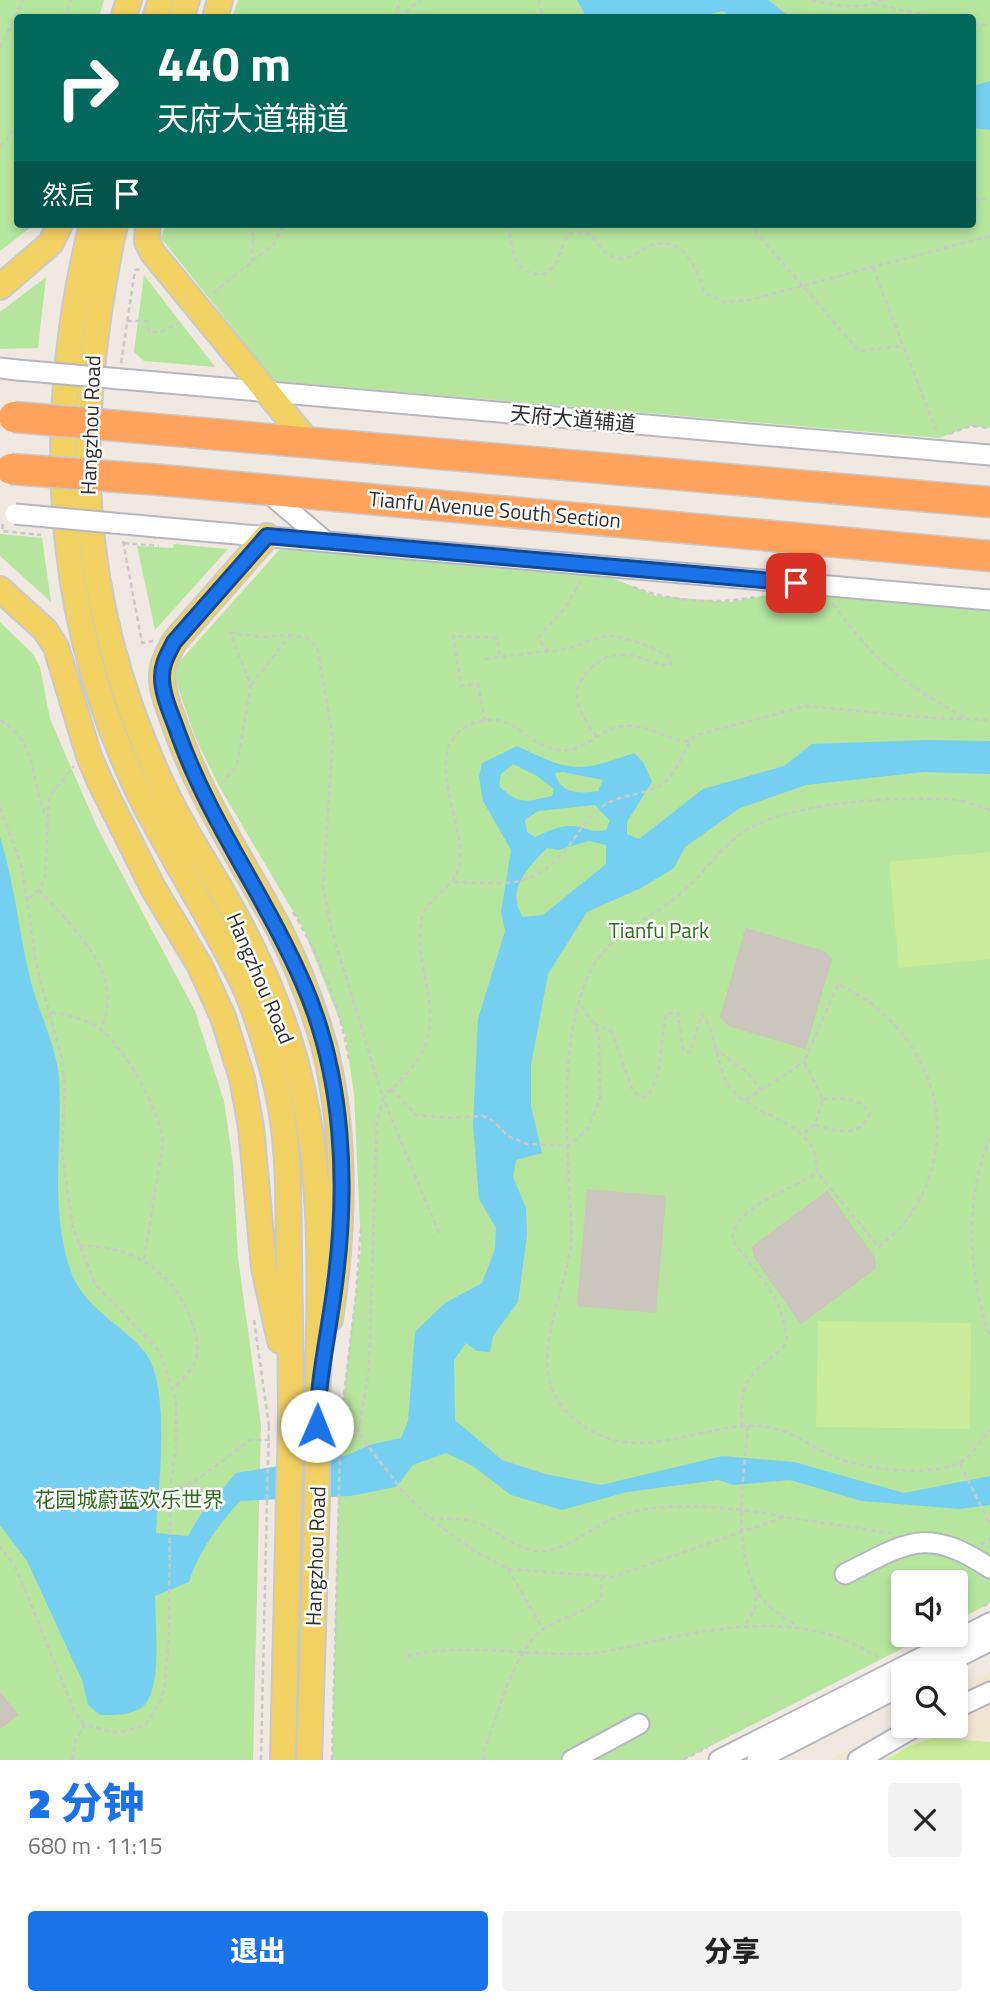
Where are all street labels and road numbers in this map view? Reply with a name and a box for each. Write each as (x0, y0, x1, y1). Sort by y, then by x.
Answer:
street label: Hangzhou Road (72, 355, 108, 495)
street label: 天府大道辅道 (509, 397, 637, 439)
street label: Tianfu Avenue South Section (368, 482, 622, 536)
street label: Hangzhou Road (219, 907, 303, 1049)
street label: Hangzhou Road (297, 1486, 333, 1626)

